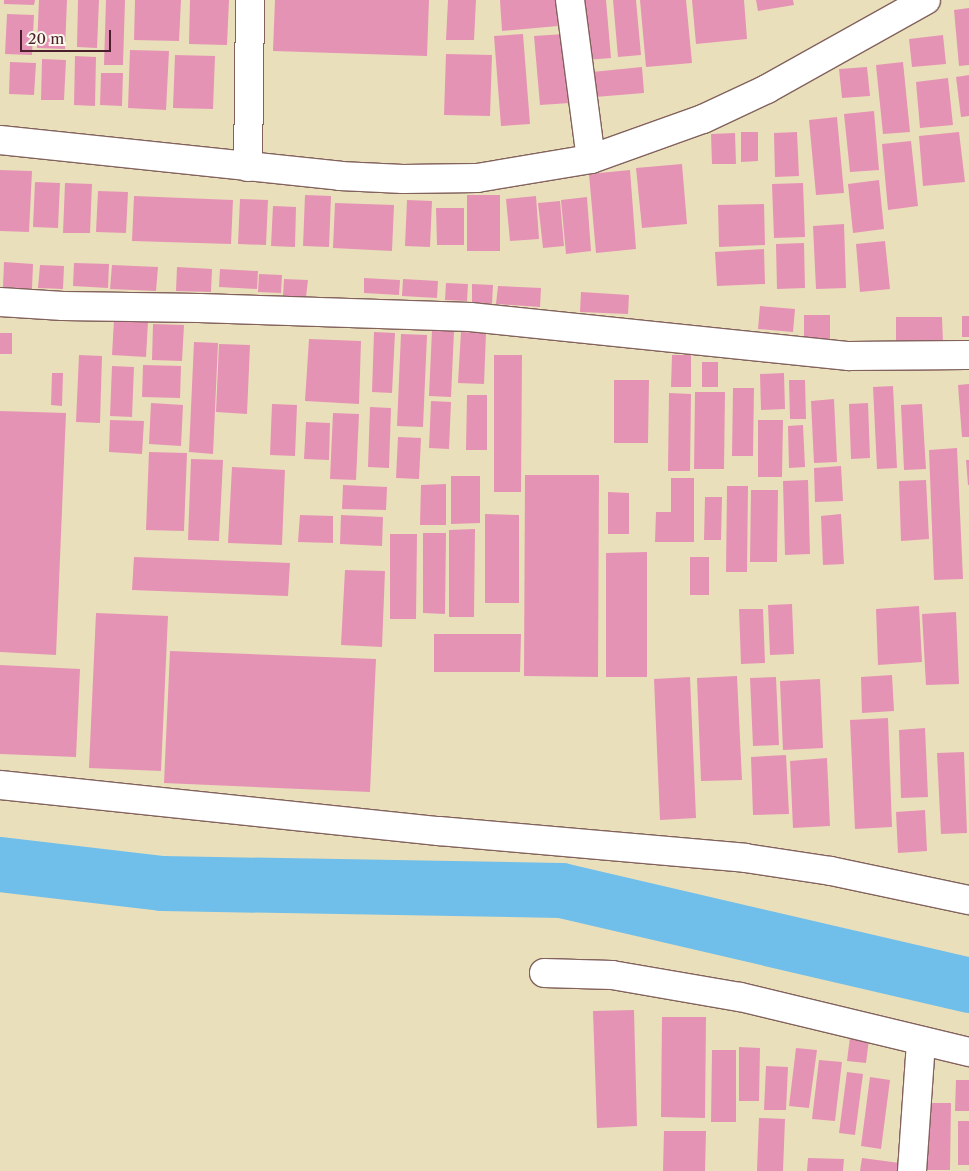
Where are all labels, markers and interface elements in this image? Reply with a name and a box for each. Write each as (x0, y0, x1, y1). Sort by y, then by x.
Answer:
scale bar (22, 20, 114, 52)
text: 20 m (28, 29, 64, 48)

